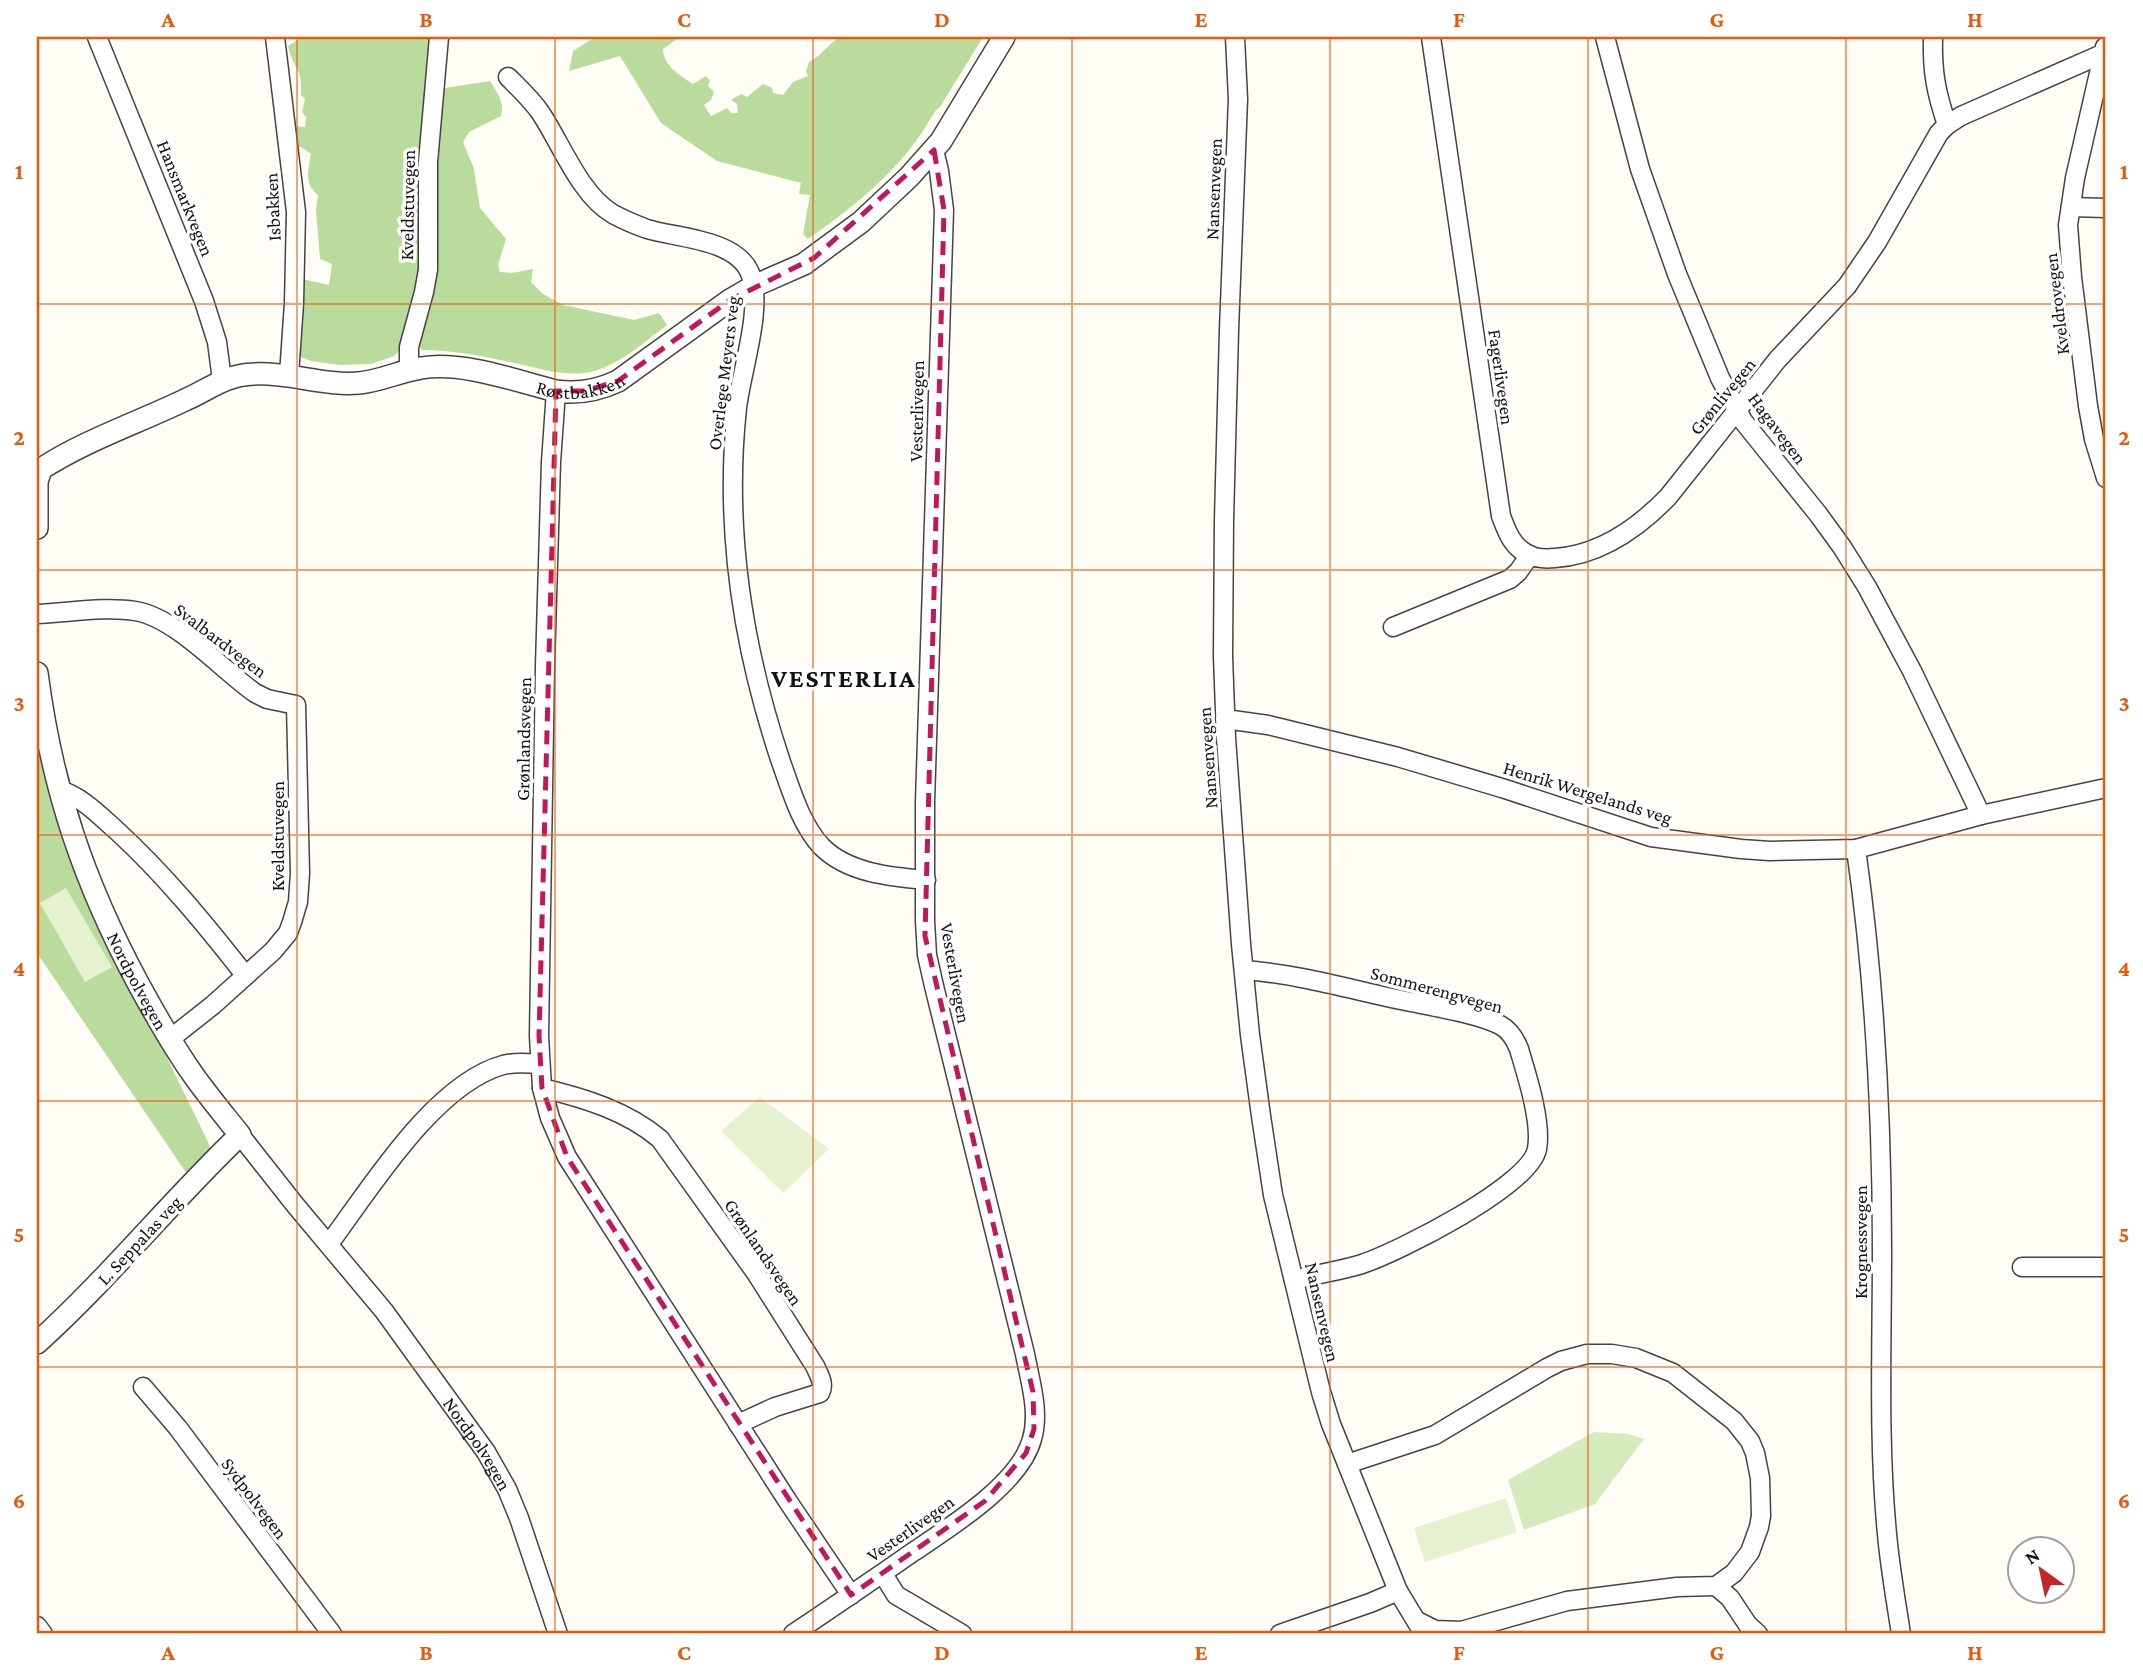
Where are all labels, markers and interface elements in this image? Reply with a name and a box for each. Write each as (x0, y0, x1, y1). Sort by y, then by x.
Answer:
text: A (160, 6, 175, 32)
text: B (419, 6, 433, 32)
text: C (677, 6, 691, 32)
text: D (934, 6, 950, 32)
text: E (1194, 6, 1208, 32)
text: F (1453, 6, 1465, 32)
text: G (1710, 6, 1725, 32)
text: H (1967, 6, 1983, 32)
street label: Hansmarkvegen (153, 137, 218, 259)
street label: Nansenvegen (1201, 138, 1226, 240)
street label: Kveldstuvegen (396, 150, 419, 260)
text: 1 (15, 158, 24, 184)
text: 1 (2120, 158, 2129, 184)
street label: Isbakken (260, 172, 285, 242)
street label: Kveldrovegen (2040, 252, 2073, 356)
street label: Overlege Meyers veg (704, 295, 743, 451)
street label: Fagerlivegen (1484, 328, 1519, 426)
street label: Grønlivegen (1685, 354, 1760, 439)
street label: Vesterlivegen (905, 360, 928, 462)
street label: Røstbakken (534, 370, 629, 403)
street label: Hagavegen (1744, 389, 1811, 468)
text: 2 (13, 424, 25, 450)
text: 2 (2118, 424, 2130, 450)
street label: Svalbardvegen (170, 599, 271, 682)
district label: VESTERLIA (770, 664, 917, 693)
street label: Grønlandsvegen (512, 677, 535, 801)
text: 3 (13, 690, 25, 716)
text: 3 (2118, 690, 2130, 716)
street label: Nansenvegen (1193, 706, 1222, 810)
street label: Henrik Wergelands veg (1501, 757, 1675, 828)
street label: Kveldstuvegen (267, 781, 288, 891)
street label: Vesterlivegen (936, 921, 975, 1025)
street label: Nordpolvegen (103, 929, 172, 1034)
text: 4 (13, 955, 25, 981)
text: 4 (2118, 955, 2130, 981)
street label: Sommerengvegen (1369, 962, 1505, 1017)
street label: Krognessvegen (1850, 1185, 1871, 1299)
street label: L. Seppalas veg (93, 1191, 186, 1289)
street label: Grønlandsvegen (720, 1195, 807, 1310)
text: 5 (13, 1221, 25, 1247)
text: 5 (2118, 1221, 2130, 1247)
street label: Nansenvegen (1301, 1260, 1344, 1364)
street label: Nordpolvegen (439, 1393, 516, 1494)
street label: Sydpolvegen (217, 1454, 292, 1543)
text: 6 (13, 1487, 25, 1513)
text: 6 (2118, 1487, 2130, 1513)
street label: Vesterlivegen (863, 1491, 958, 1566)
north arrow (2007, 1534, 2076, 1604)
text: N (2021, 1544, 2043, 1568)
text: A (160, 1639, 175, 1665)
text: B (419, 1639, 433, 1665)
text: C (677, 1639, 691, 1665)
text: D (934, 1639, 950, 1665)
text: E (1194, 1639, 1208, 1665)
text: F (1453, 1639, 1465, 1665)
text: G (1710, 1639, 1725, 1665)
text: H (1967, 1639, 1983, 1665)

